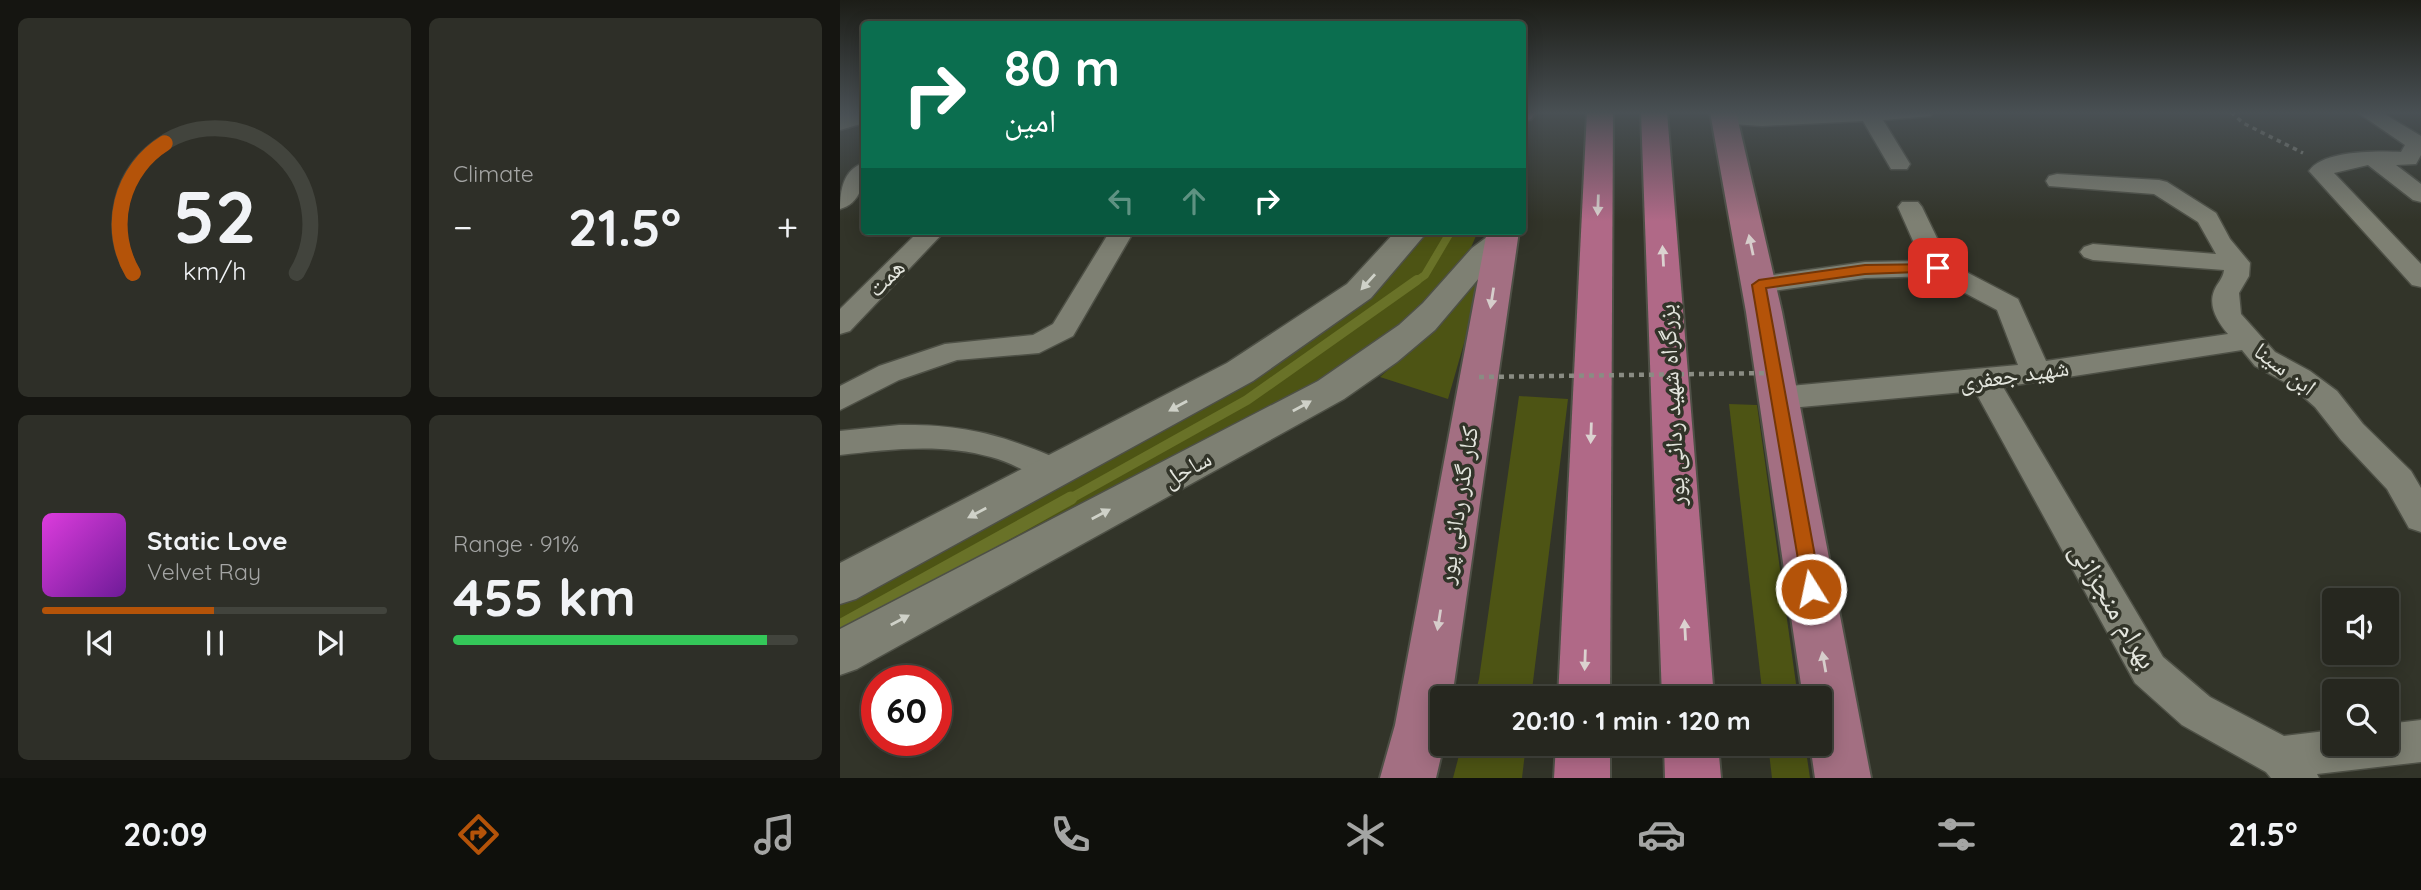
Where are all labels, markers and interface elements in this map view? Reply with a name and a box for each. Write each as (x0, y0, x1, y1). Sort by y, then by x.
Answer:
text: 80 m (1004, 37, 1120, 98)
icon: right (889, 49, 980, 140)
text: امین (1004, 100, 1056, 140)
text: Climate (453, 159, 534, 188)
text: 52 (173, 171, 256, 262)
icon: left (1102, 182, 1140, 220)
icon: ahead (1175, 182, 1213, 220)
icon: right (1248, 182, 1286, 220)
text: 21.5° (568, 194, 681, 259)
one-way arrow (1592, 195, 1603, 217)
text: − (453, 203, 473, 251)
text: + (777, 203, 798, 251)
one-way arrow (1745, 234, 1756, 256)
pin (1908, 238, 1968, 298)
one-way arrow (1657, 245, 1668, 267)
icon: arrive (1919, 249, 1957, 287)
street label: همت (860, 252, 911, 303)
text: km/h (183, 255, 246, 286)
one-way arrow (1360, 273, 1376, 290)
one-way arrow (1486, 287, 1497, 309)
street label: بزرگراه شهید ردانی پور (1651, 303, 1692, 508)
street label: ابن سینا (2248, 335, 2323, 401)
street label: شهید جعفری (1957, 351, 2071, 397)
one-way arrow (1168, 400, 1188, 412)
one-way arrow (1292, 400, 1311, 412)
one-way arrow (1586, 422, 1597, 444)
street label: کنار گذر ردانی پور (1430, 424, 1484, 587)
street label: ساحل (1157, 443, 1216, 494)
one-way arrow (967, 507, 987, 519)
one-way arrow (1092, 508, 1111, 520)
text: Static Love (147, 524, 288, 557)
text: Range · 91% (453, 529, 579, 558)
street label: بهرام منجزانی (2061, 535, 2166, 676)
position arrow (1774, 552, 1848, 626)
text: Velvet Ray (147, 557, 261, 586)
text: 455 km (453, 564, 636, 629)
map controls (2322, 588, 2399, 756)
button: sound (2322, 588, 2399, 665)
one-way arrow (1433, 609, 1444, 631)
one-way arrow (890, 614, 910, 626)
one-way arrow (1679, 619, 1690, 641)
icon: previous (81, 624, 119, 662)
icon: pause (196, 624, 234, 662)
icon: next (311, 624, 349, 662)
one-way arrow (1580, 649, 1591, 671)
one-way arrow (1818, 651, 1829, 673)
speed limit sign: 60 (861, 665, 952, 756)
button: search (2322, 679, 2399, 756)
text: 20:10 · 1 min · 120 m (1511, 704, 1751, 737)
icon: directions (454, 810, 503, 859)
icon: music (750, 810, 799, 859)
icon: phone (1046, 810, 1095, 859)
icon: climate (1341, 810, 1390, 859)
icon: car (1637, 810, 1686, 859)
icon: filters (1932, 810, 1981, 859)
text: 20:09 (123, 814, 208, 854)
text: 21.5° (2228, 814, 2298, 854)

